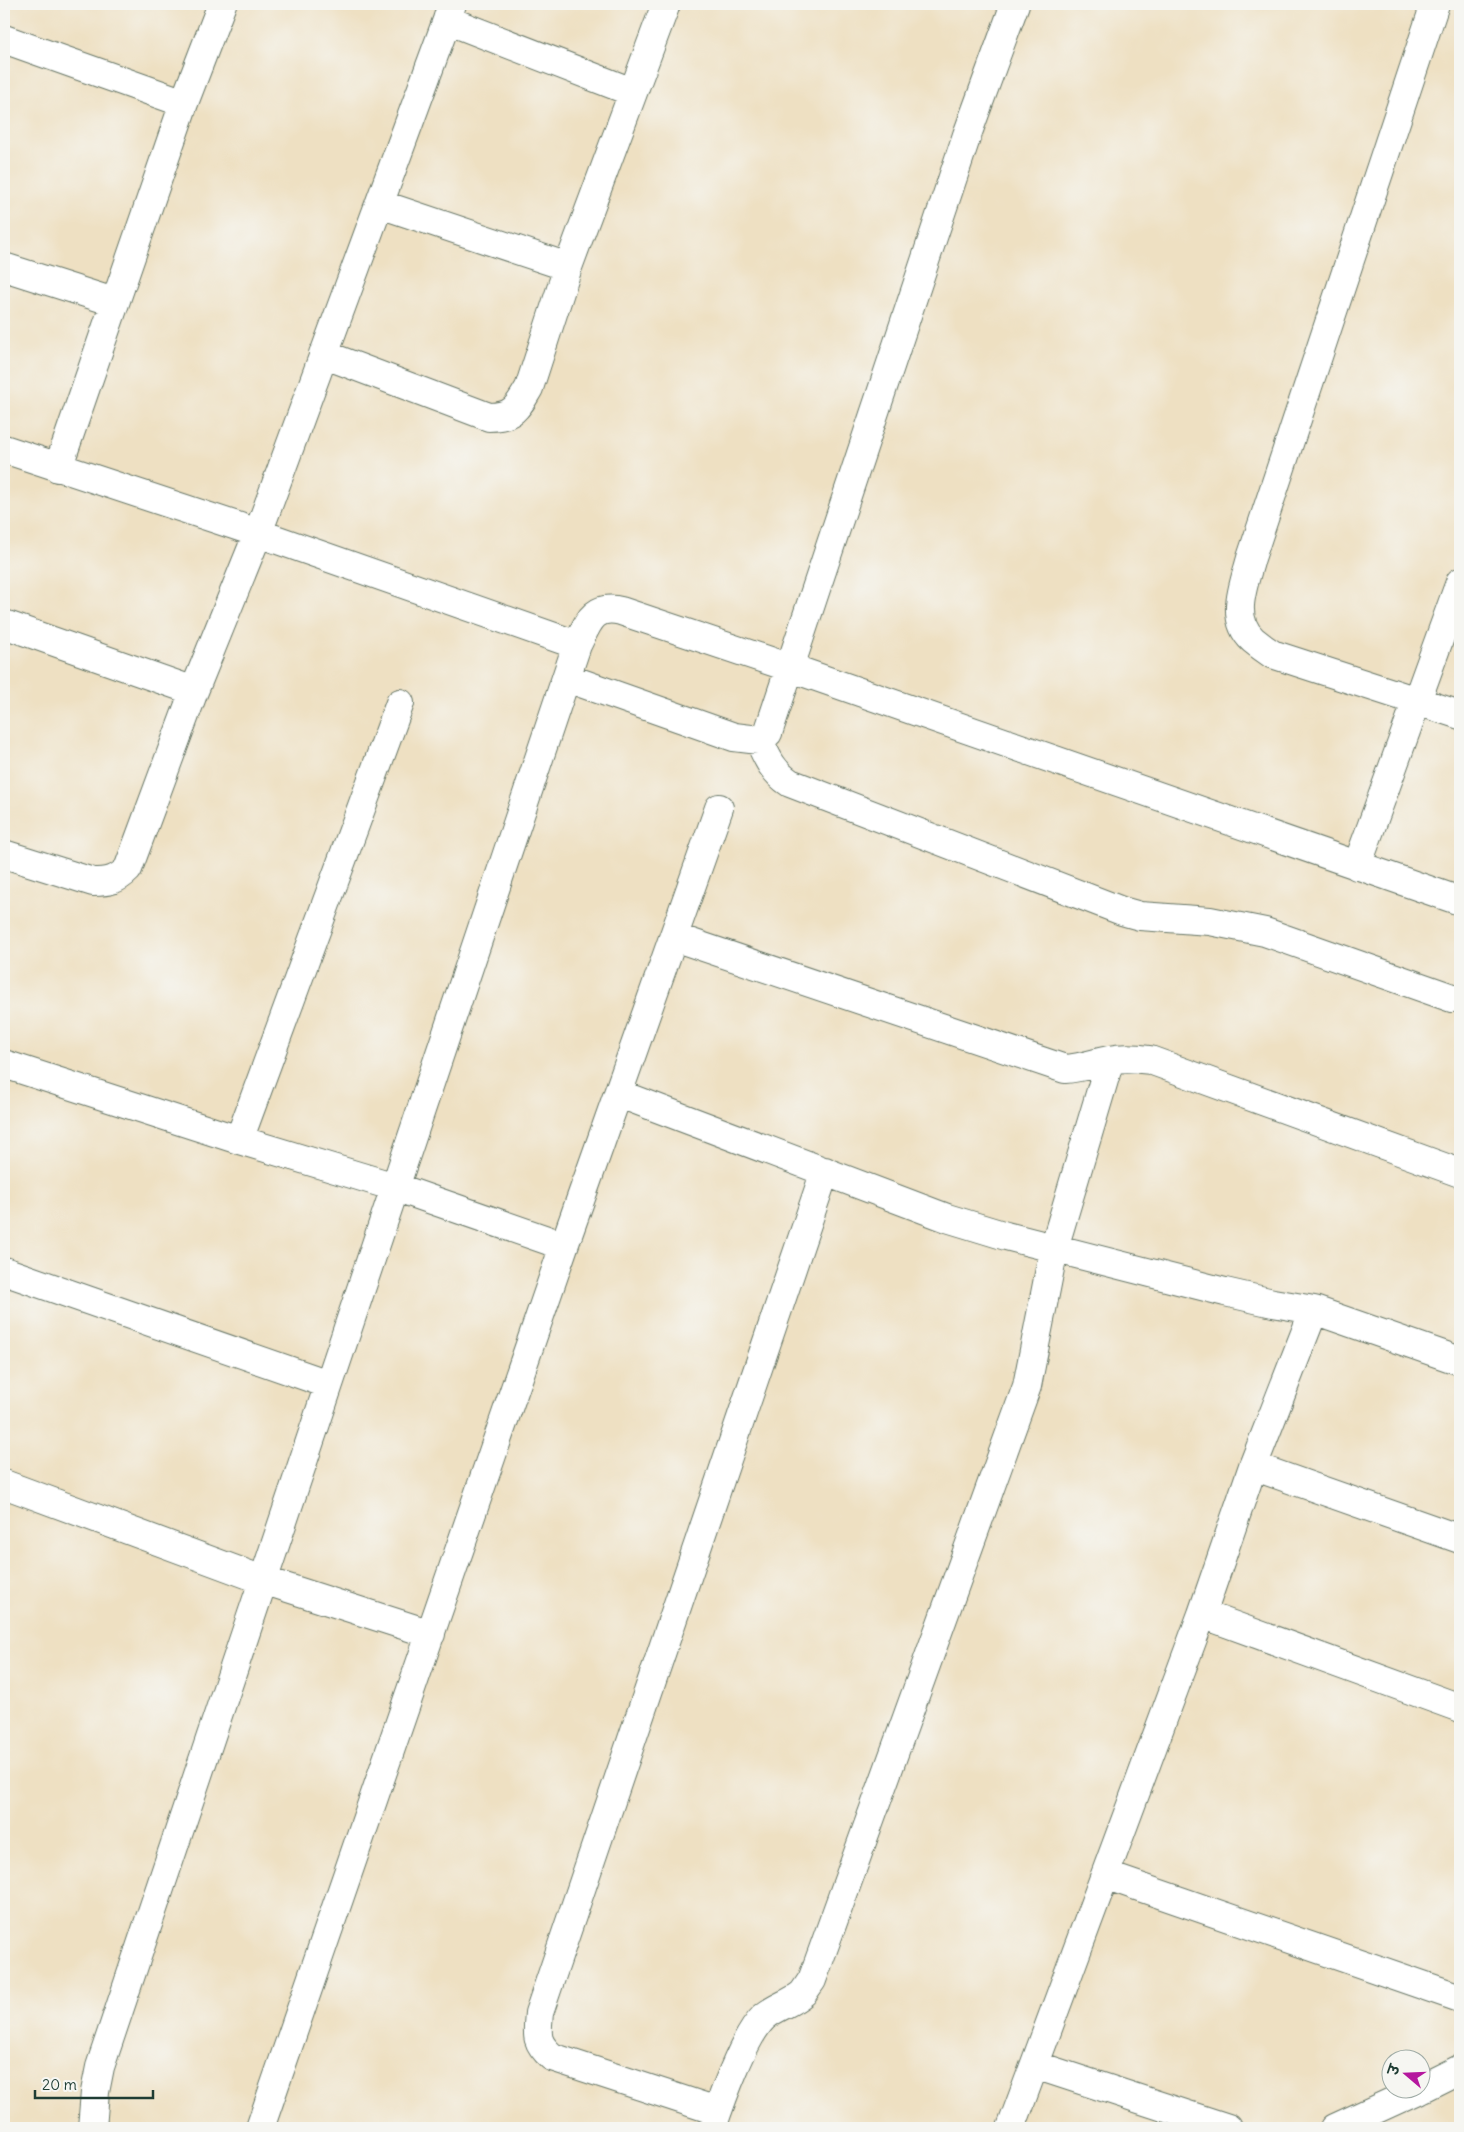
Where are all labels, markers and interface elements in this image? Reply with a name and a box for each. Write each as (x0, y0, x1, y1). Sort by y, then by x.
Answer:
north arrow (1382, 2050, 1432, 2100)
text: उ (1383, 2061, 1404, 2079)
scale bar (35, 2067, 152, 2099)
text: 20 m (42, 2075, 77, 2094)

